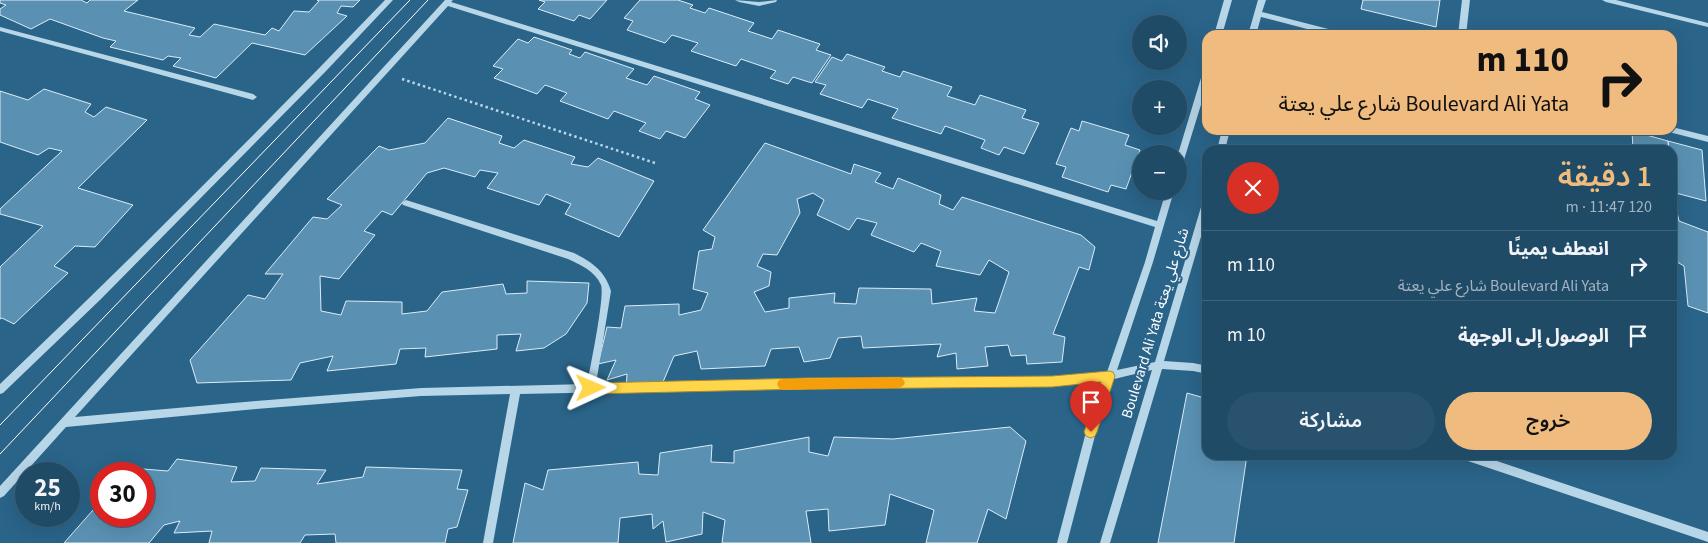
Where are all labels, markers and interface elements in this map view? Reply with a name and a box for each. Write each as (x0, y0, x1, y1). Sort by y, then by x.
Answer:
map controls (1132, 15, 1187, 200)
button: sound (1132, 15, 1187, 70)
text: 110 m (1477, 35, 1569, 85)
icon: right (1587, 50, 1652, 115)
button: + (1132, 80, 1187, 135)
text: Boulevard Ali Yata شارع علي يعتة (1279, 88, 1569, 120)
button: − (1132, 145, 1187, 200)
text: 1 دقيقة (1558, 155, 1652, 198)
button: close (1227, 162, 1279, 214)
text: 120 m · 11:47 (1565, 196, 1652, 218)
street label: Boulevard Ali Yata شارع علي يعتة (1116, 225, 1195, 421)
text: انعطف يمينًا (1508, 236, 1609, 263)
text: 110 m (1227, 252, 1275, 279)
icon: right (1624, 252, 1652, 280)
text: Boulevard Ali Yata شارع علي يعتة (1398, 275, 1609, 297)
text: 10 m (1227, 322, 1265, 349)
icon: arrive (1624, 322, 1652, 350)
text: الوصول إلى الوجهة (1458, 323, 1609, 350)
position arrow (564, 361, 616, 413)
pin (1070, 381, 1112, 432)
icon: arrive (1077, 388, 1105, 416)
button: مشاركة (1227, 392, 1435, 450)
button: خروج (1445, 392, 1652, 450)
speed limit sign: 30 (90, 462, 155, 527)
text: 25 (34, 470, 61, 506)
text: km/h (34, 498, 61, 515)

